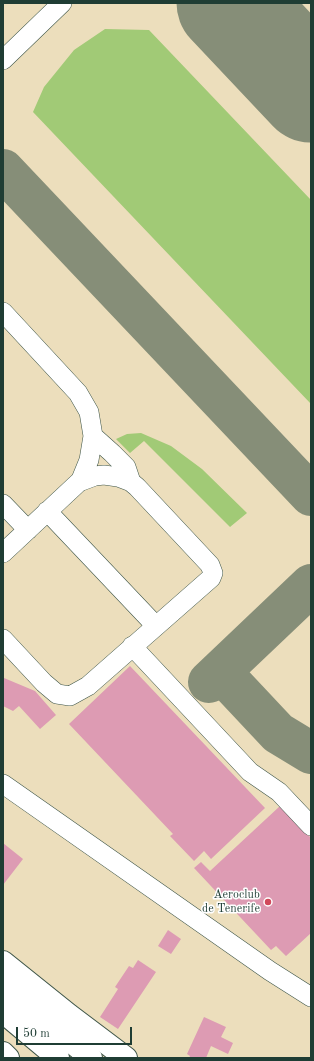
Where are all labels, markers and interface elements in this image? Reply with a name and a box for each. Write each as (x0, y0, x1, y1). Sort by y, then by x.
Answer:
place label: Aeroclub de Tenerife (202, 888, 260, 916)
marker: Aeroclub de Tenerife (263, 897, 273, 907)
scale bar (18, 1019, 134, 1045)
text: 50 m (23, 1028, 50, 1040)

